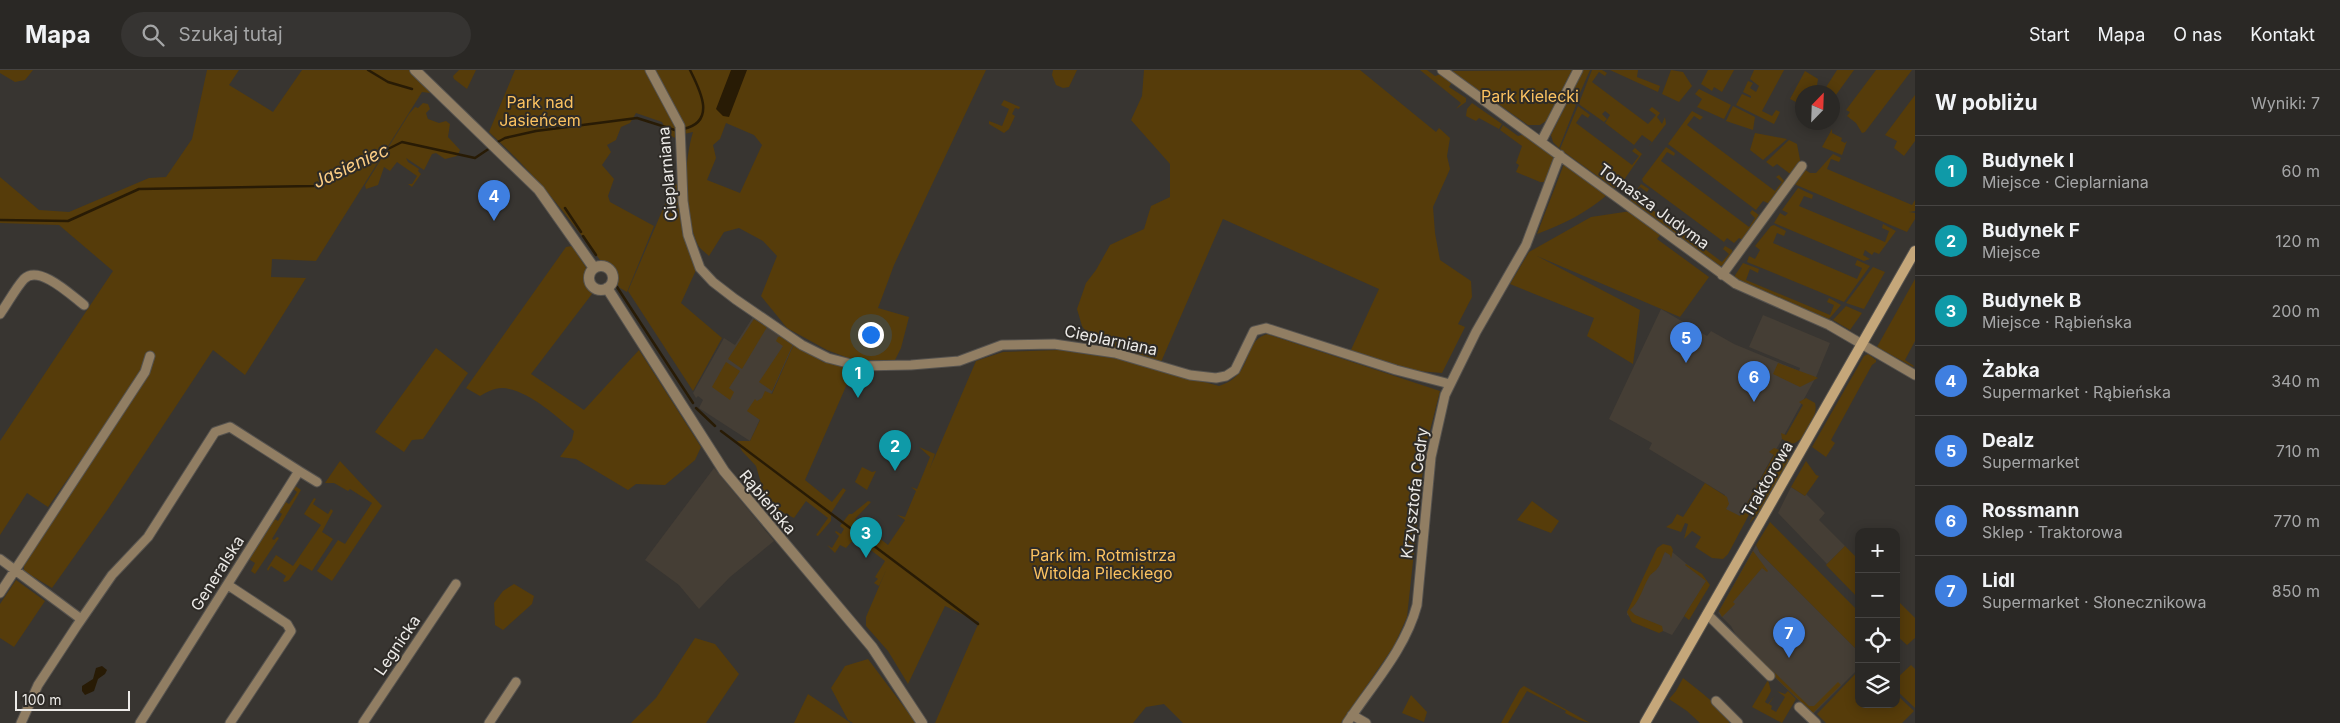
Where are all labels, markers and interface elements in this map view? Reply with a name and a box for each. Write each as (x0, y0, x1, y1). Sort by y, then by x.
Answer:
search box (121, 12, 471, 57)
text: Mapa (25, 20, 91, 49)
icon: search (139, 21, 167, 49)
text: Szukaj tutaj (179, 23, 283, 46)
text: Start (2029, 24, 2070, 45)
text: Mapa (2098, 24, 2145, 45)
text: O nas (2173, 24, 2222, 45)
text: Kontakt (2250, 24, 2315, 45)
north arrow (1795, 85, 1840, 130)
park label: Park Kielecki (1481, 86, 1579, 106)
text: W pobliżu (1935, 90, 2038, 115)
park label: Park nad Jasieńcem (499, 92, 581, 130)
text: Wyniki: 7 (2251, 93, 2320, 113)
street label: Cieplarniana (653, 126, 681, 222)
water label: Jasieniec (310, 139, 392, 192)
text: Budynek I (1982, 149, 2074, 172)
street label: Tomasza Judyma (1594, 159, 1714, 253)
text: 1 (1948, 161, 1954, 181)
text: 60 m (2281, 161, 2320, 181)
text: Miejsce · Cieplarniana (1982, 172, 2149, 192)
pin: 4 (478, 180, 510, 221)
text: Budynek F (1982, 219, 2080, 242)
text: 2 (1946, 231, 1956, 251)
text: 120 m (2275, 231, 2320, 251)
text: Miejsce (1982, 242, 2040, 262)
text: Budynek B (1982, 289, 2081, 312)
text: 3 (1946, 301, 1956, 321)
text: 200 m (2272, 301, 2320, 321)
text: Miejsce · Rąbieńska (1982, 312, 2132, 332)
street label: Cieplarniana (1063, 320, 1159, 360)
your location (858, 322, 884, 348)
pin: 5 (1670, 322, 1702, 363)
pin: 1 (842, 357, 874, 398)
text: Żabka (1982, 359, 2040, 382)
pin: 6 (1738, 361, 1770, 402)
text: 4 (1946, 371, 1956, 391)
text: 340 m (2271, 371, 2320, 391)
text: Supermarket · Rąbieńska (1982, 382, 2171, 402)
street label: Krzysztofa Cedry (1396, 426, 1432, 560)
text: Dealz (1982, 429, 2034, 452)
pin: 2 (879, 430, 911, 471)
street label: Traktorowa (1737, 437, 1797, 521)
text: 5 (1946, 441, 1956, 461)
text: 710 m (2276, 441, 2320, 461)
text: Supermarket (1982, 452, 2079, 472)
street label: Rąbieńska (735, 466, 801, 538)
text: Rossmann (1982, 499, 2079, 522)
text: 6 (1946, 511, 1956, 531)
text: 770 m (2273, 511, 2320, 531)
pin: 3 (850, 517, 882, 558)
text: Sklep · Traktorowa (1982, 522, 2123, 542)
map controls (1855, 528, 1900, 708)
button: + (1855, 528, 1900, 573)
street label: Generalska (186, 532, 248, 614)
park label: Park im. Rotmistrza Witolda Pileckiego (1030, 545, 1176, 583)
text: Lidl (1982, 569, 2015, 592)
button: − (1855, 573, 1900, 618)
text: 7 (1946, 581, 1956, 601)
text: 850 m (2272, 581, 2320, 601)
text: Supermarket · Słonecznikowa (1982, 592, 2206, 612)
street label: Legnicka (370, 611, 424, 679)
pin: 7 (1773, 617, 1805, 658)
button: locate (1855, 618, 1900, 663)
button: layers (1855, 663, 1900, 708)
scale bar (15, 688, 130, 711)
text: 100 m (22, 691, 62, 708)

